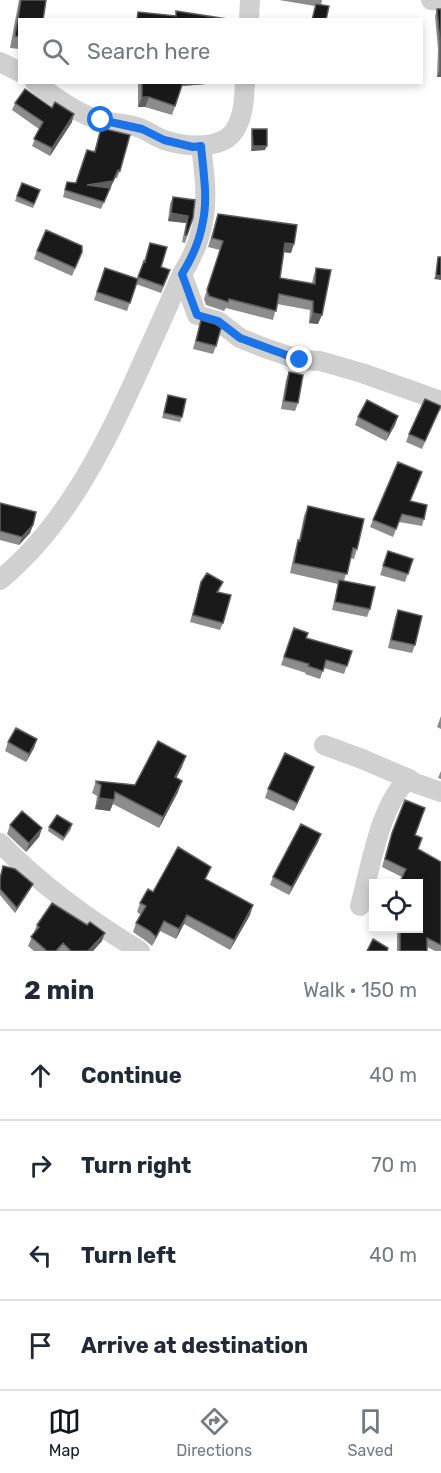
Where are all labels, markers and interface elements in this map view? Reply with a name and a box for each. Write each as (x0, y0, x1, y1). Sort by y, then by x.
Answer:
search box (18, 18, 423, 84)
icon: search (39, 35, 72, 68)
text: Search here (87, 38, 210, 65)
route start (87, 106, 113, 132)
route end (286, 346, 312, 372)
map controls (369, 879, 423, 933)
button: locate (369, 879, 423, 933)
text: 2 min (24, 975, 94, 1006)
text: Walk · 150 m (303, 978, 417, 1002)
icon: ahead (24, 1059, 57, 1092)
text: Continue (81, 1062, 182, 1089)
text: 40 m (369, 1063, 417, 1087)
icon: right (24, 1149, 57, 1182)
text: Turn right (81, 1152, 191, 1179)
text: 70 m (371, 1153, 417, 1177)
icon: left (24, 1239, 57, 1272)
text: Turn left (81, 1242, 176, 1269)
text: 40 m (369, 1243, 417, 1267)
icon: arrive (24, 1329, 57, 1362)
text: Arrive at destination (81, 1332, 308, 1359)
tab: Map (48, 1405, 81, 1460)
tab: Directions (176, 1405, 252, 1460)
tab: Saved (348, 1405, 393, 1460)

